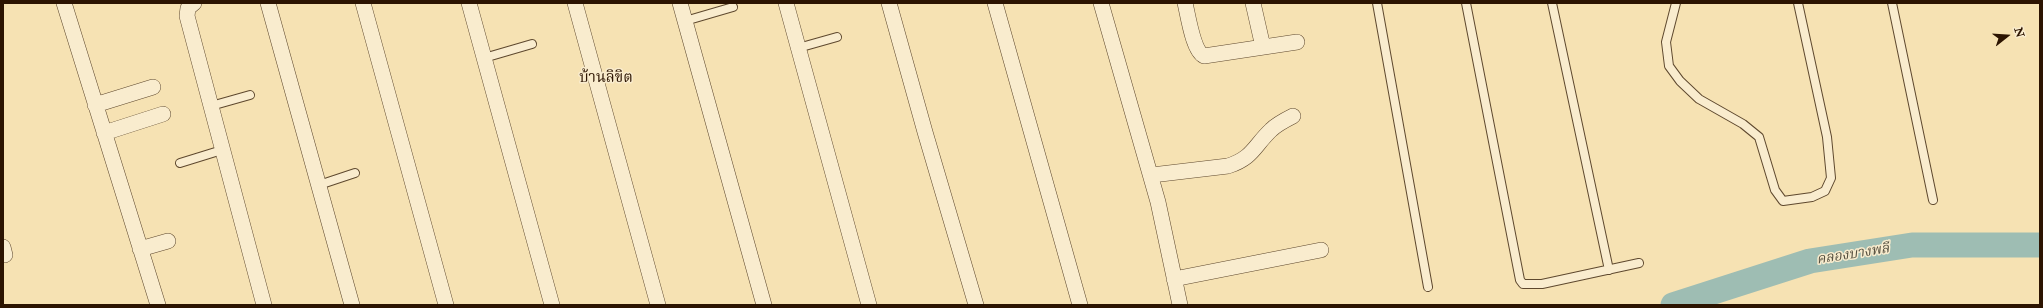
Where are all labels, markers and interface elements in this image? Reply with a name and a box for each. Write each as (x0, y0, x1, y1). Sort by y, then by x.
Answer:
north arrow (1987, 16, 2027, 56)
text: N (2011, 26, 2027, 39)
district label: บ้านลิขิต (579, 70, 633, 88)
water label: คลองบางพลี (1815, 241, 1891, 269)

